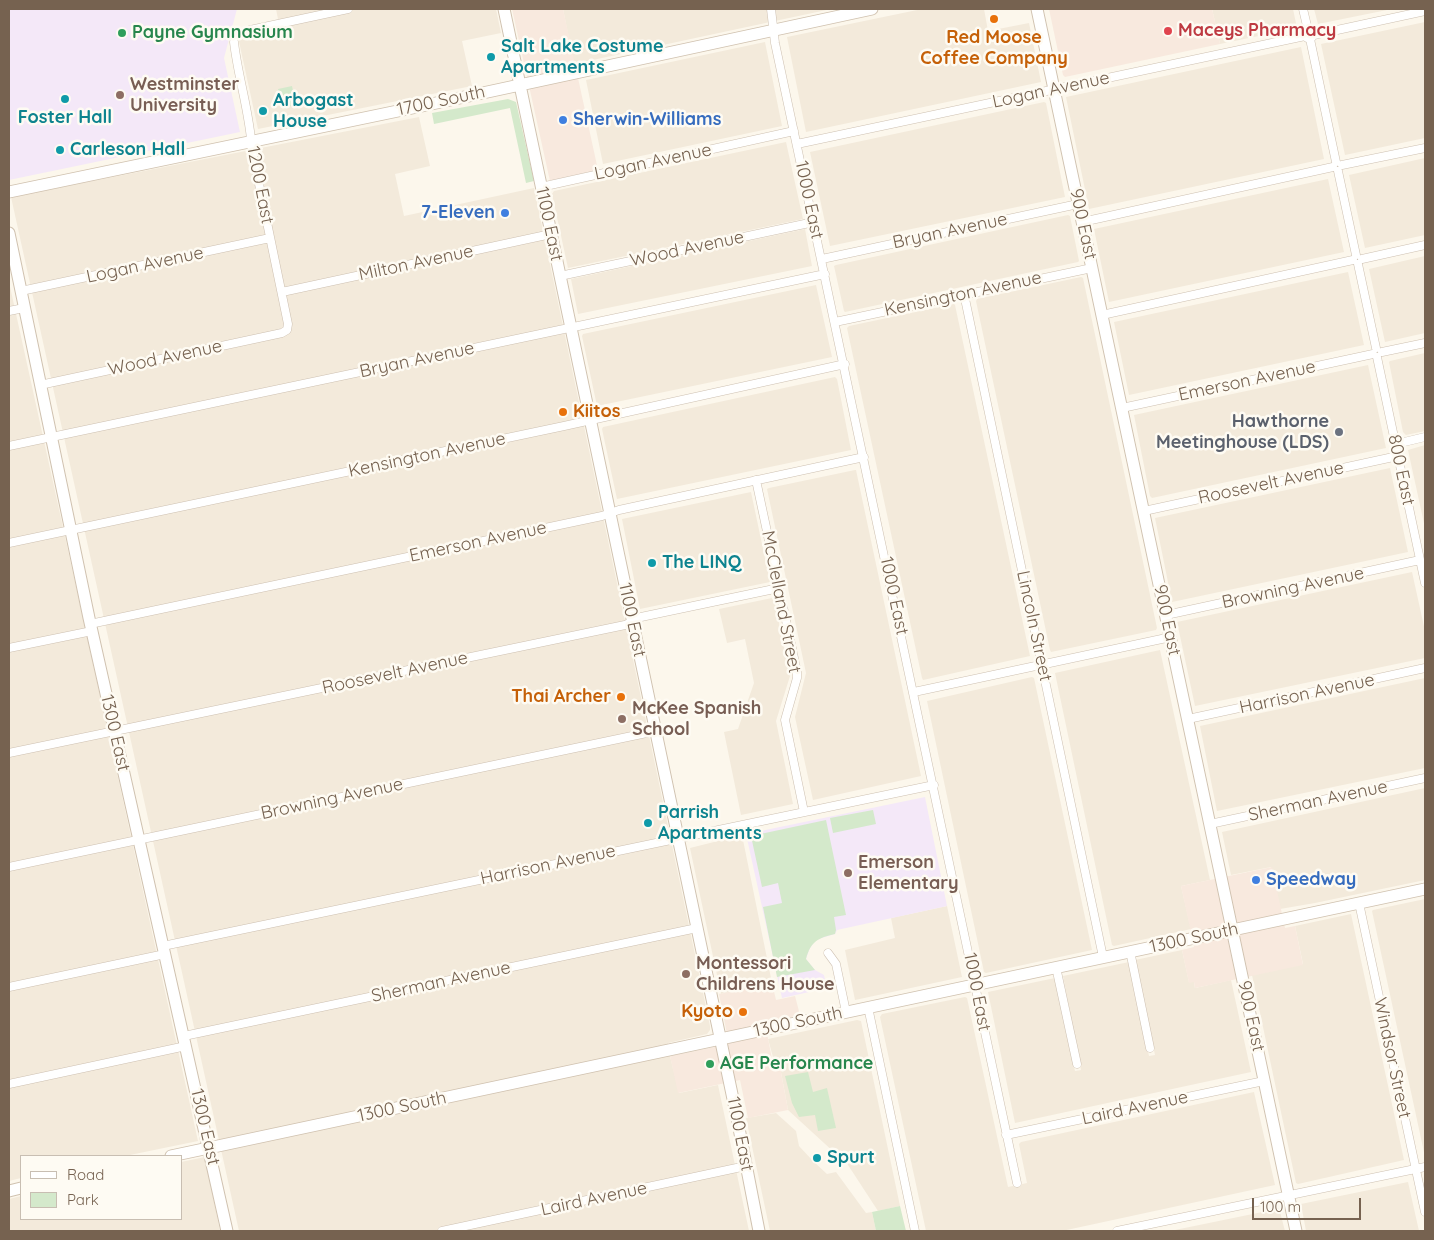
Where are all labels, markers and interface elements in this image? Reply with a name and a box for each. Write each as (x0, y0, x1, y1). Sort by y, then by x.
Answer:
marker: Red Moose Coffee Company (988, 13, 1000, 25)
place label: Maceys Pharmacy (1178, 20, 1336, 42)
place label: Payne Gymnasium (132, 22, 293, 44)
marker: Maceys Pharmacy (1162, 25, 1174, 37)
marker: Payne Gymnasium (116, 27, 128, 39)
place label: Red Moose Coffee Company (920, 27, 1068, 70)
place label: Salt Lake Costume Apartments (501, 36, 664, 78)
marker: Salt Lake Costume Apartments (485, 51, 497, 63)
street label: Logan Avenue (990, 67, 1112, 113)
place label: Westminster University (130, 74, 239, 116)
street label: 1700 South (395, 81, 487, 121)
marker: Westminster University (114, 89, 126, 101)
place label: Arbogast House (273, 90, 354, 132)
marker: Foster Hall (59, 93, 71, 105)
marker: Arbogast House (257, 105, 269, 117)
place label: Foster Hall (18, 107, 112, 129)
place label: Sherwin-Williams (573, 109, 721, 131)
marker: Sherwin-Williams (557, 114, 569, 126)
place label: Carleson Hall (70, 139, 185, 161)
street label: Logan Avenue (592, 139, 714, 185)
marker: Carleson Hall (54, 144, 66, 156)
street label: 1200 East (242, 144, 278, 226)
street label: 1000 East (790, 159, 828, 241)
street label: 1100 East (531, 185, 567, 263)
street label: 900 East (1065, 187, 1101, 261)
place label: 7-Eleven (421, 202, 495, 224)
marker: 7-Eleven (499, 207, 511, 219)
street label: Bryan Avenue (891, 208, 1009, 254)
street label: Wood Avenue (628, 226, 746, 272)
street label: Milton Avenue (357, 240, 475, 286)
street label: Logan Avenue (84, 242, 206, 288)
street label: Kensington Avenue (882, 267, 1044, 321)
street label: Wood Avenue (106, 335, 224, 381)
street label: Bryan Avenue (358, 337, 476, 383)
street label: Emerson Avenue (1176, 356, 1318, 406)
place label: Kiitos (573, 401, 620, 423)
marker: Kiitos (557, 406, 569, 418)
place label: Hawthorne Meetinghouse (LDS) (1156, 411, 1329, 454)
marker: Hawthorne Meetinghouse (LDS) (1333, 426, 1345, 438)
street label: Kensington Avenue (346, 428, 508, 482)
street label: 800 East (1383, 433, 1419, 507)
street label: Roosevelt Avenue (1196, 457, 1346, 509)
street label: Emerson Avenue (407, 517, 549, 567)
street label: McClelland Street (757, 529, 805, 675)
place label: The LINQ (662, 552, 741, 574)
street label: 1000 East (875, 555, 913, 637)
marker: The LINQ (646, 557, 658, 569)
street label: Browning Avenue (1220, 562, 1366, 614)
street label: Lincoln Street (1012, 569, 1056, 683)
street label: 1100 East (614, 581, 650, 659)
street label: 900 East (1149, 583, 1185, 657)
street label: Roosevelt Avenue (320, 647, 470, 699)
street label: Harrison Avenue (1237, 669, 1377, 719)
place label: Thai Archer (511, 686, 611, 708)
marker: Thai Archer (615, 691, 627, 703)
street label: 1300 East (96, 693, 134, 773)
place label: McKee Spanish School (632, 698, 761, 741)
marker: McKee Spanish School (616, 713, 628, 725)
street label: Browning Avenue (259, 773, 405, 825)
street label: Sherman Avenue (1246, 776, 1390, 826)
place label: Parrish Apartments (658, 802, 762, 844)
marker: Parrish Apartments (642, 817, 654, 829)
street label: Harrison Avenue (478, 840, 618, 890)
place label: Emerson Elementary (858, 852, 959, 894)
marker: Emerson Elementary (842, 867, 854, 879)
place label: Speedway (1266, 869, 1356, 891)
marker: Speedway (1250, 874, 1262, 886)
street label: 1300 South (1148, 918, 1240, 958)
street label: 1000 East (959, 951, 995, 1033)
place label: Montessori Childrens House (696, 953, 835, 996)
street label: Sherman Avenue (369, 957, 513, 1007)
marker: Montessori Childrens House (680, 968, 692, 980)
street label: 900 East (1233, 979, 1269, 1053)
street label: Windsor Street (1369, 996, 1415, 1120)
place label: Kyoto (681, 1001, 733, 1023)
street label: 1300 South (752, 1002, 844, 1042)
marker: Kyoto (737, 1006, 749, 1018)
place label: AGE Performance (720, 1053, 873, 1075)
marker: AGE Performance (704, 1058, 716, 1070)
street label: Laird Avenue (1080, 1086, 1190, 1130)
street label: 1300 East (186, 1087, 224, 1167)
street label: 1300 South (356, 1087, 448, 1127)
street label: 1100 East (722, 1095, 758, 1173)
place label: Spurt (827, 1147, 875, 1169)
marker: Spurt (811, 1152, 823, 1164)
legend (20, 1155, 182, 1220)
text: Road (67, 1165, 104, 1184)
street label: Laird Avenue (539, 1177, 649, 1221)
scale bar (1254, 1188, 1363, 1220)
text: Park (67, 1190, 99, 1209)
text: 100 m (1260, 1197, 1301, 1216)

